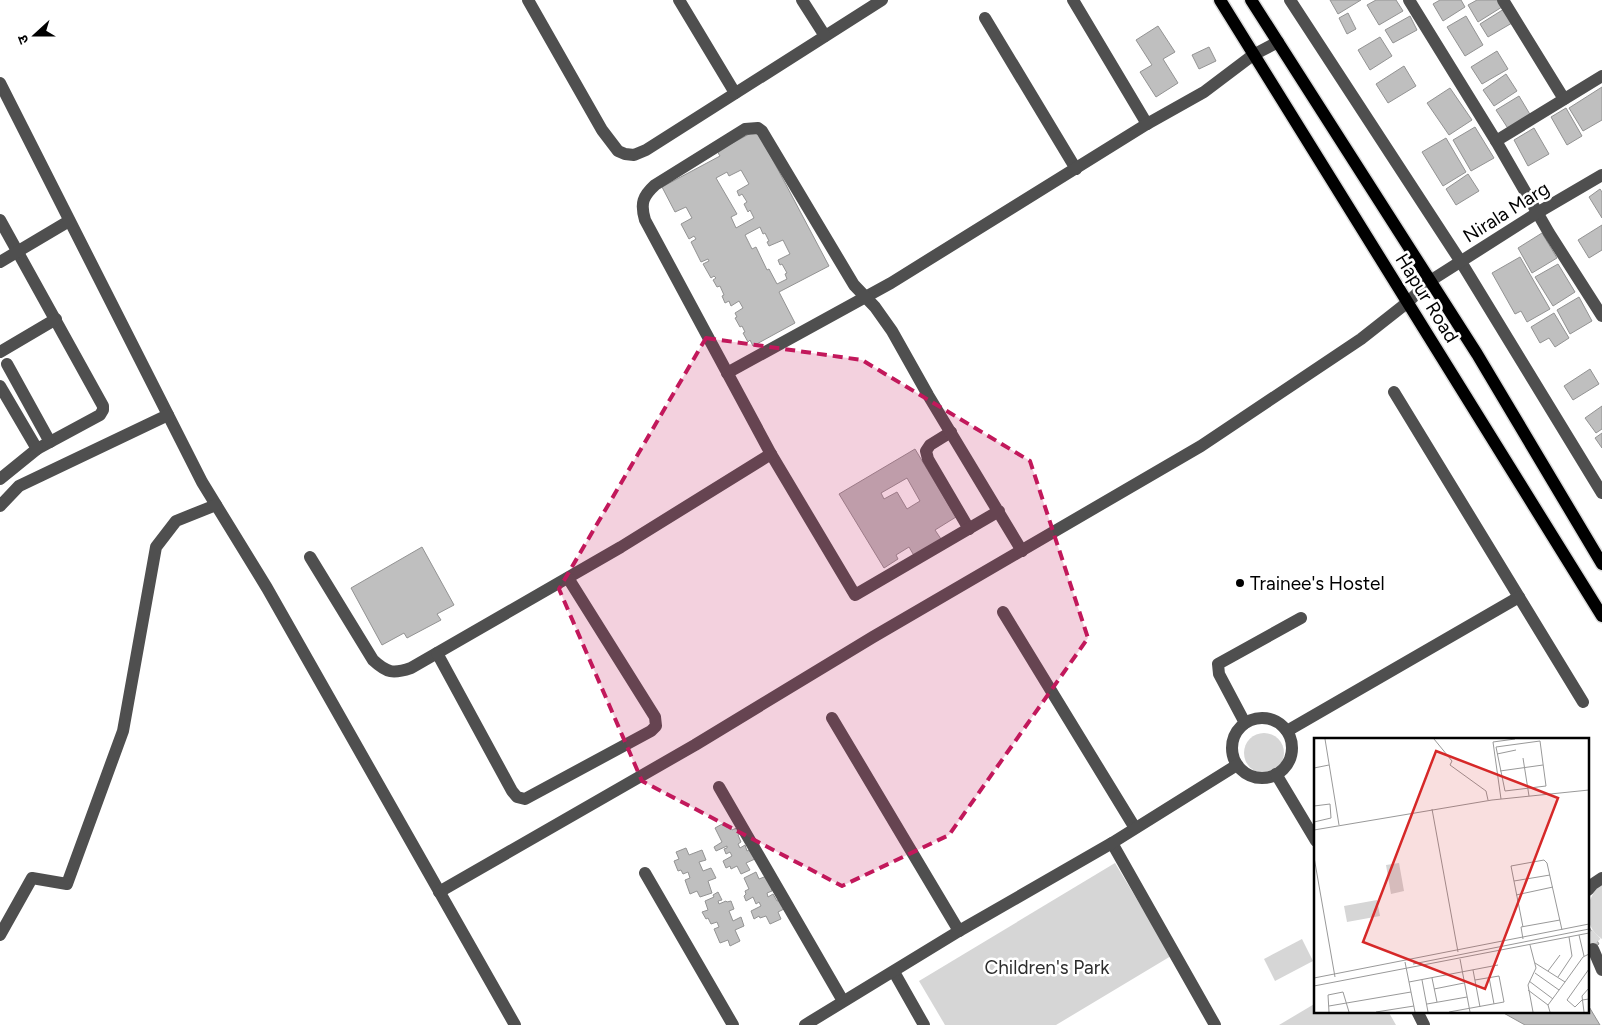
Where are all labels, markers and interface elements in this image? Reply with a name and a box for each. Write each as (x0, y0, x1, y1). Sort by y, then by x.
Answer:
north arrow (10, 10, 60, 60)
text: उ (14, 32, 33, 46)
street label: Nirala Marg (1459, 177, 1553, 247)
street label: Hapur Road (1391, 249, 1463, 347)
place label: Trainee's Hostel (1250, 572, 1385, 595)
marker: Trainee's Hostel (1234, 577, 1246, 589)
inset map (1314, 738, 1590, 1012)
park label: Children's Park (985, 956, 1110, 979)

